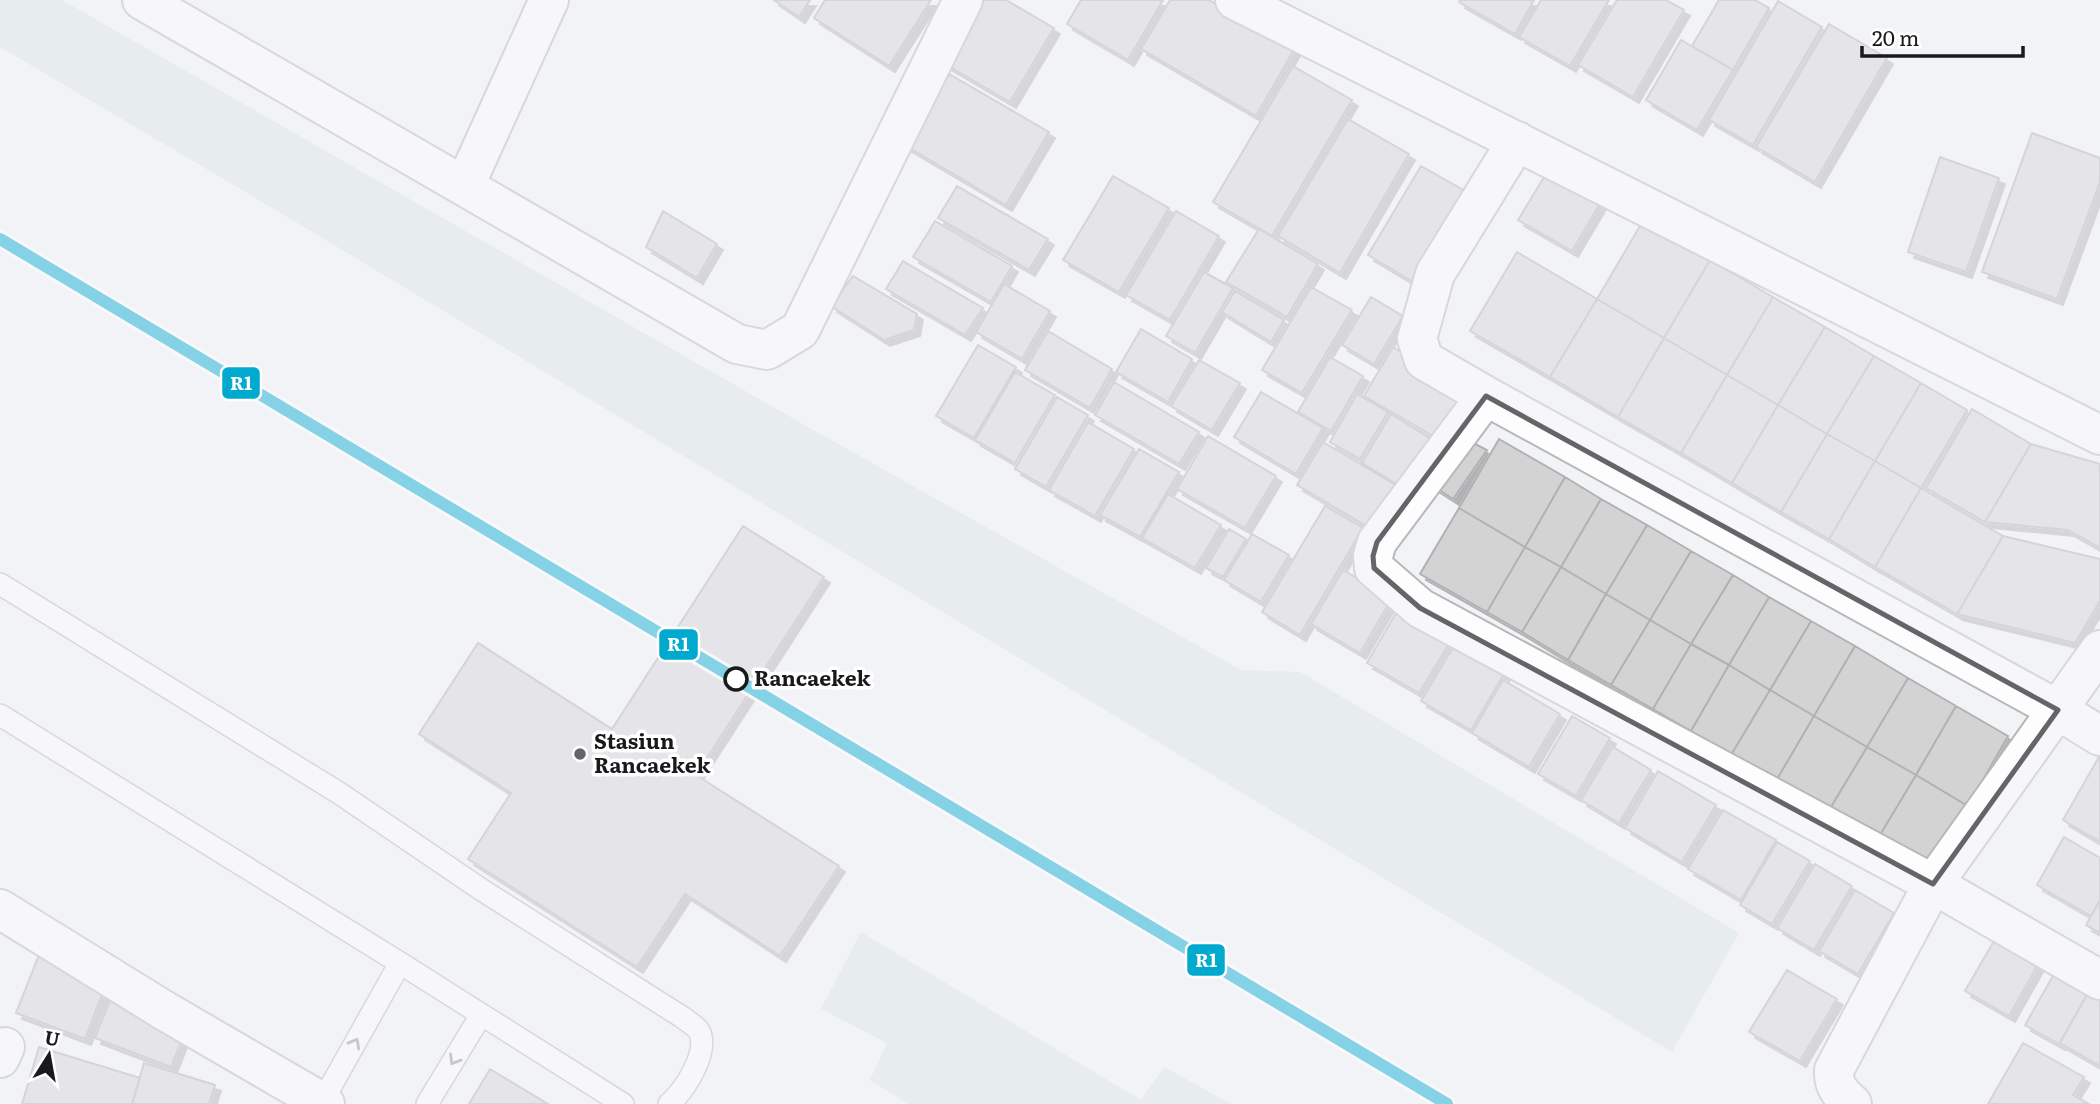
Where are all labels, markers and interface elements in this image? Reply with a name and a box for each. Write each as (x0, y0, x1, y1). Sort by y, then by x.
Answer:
scale bar (1862, 14, 2023, 58)
text: 20 m (1872, 21, 1919, 52)
line badge: R1 (221, 366, 261, 400)
text: R1 (230, 368, 252, 396)
line badge: R1 (658, 628, 699, 661)
text: R1 (667, 629, 689, 657)
place label: Rancaekek (754, 661, 872, 692)
marker: Rancaekek (724, 667, 748, 691)
place label: Stasiun Rancaekek (594, 724, 712, 779)
marker: Stasiun Rancaekek (572, 746, 588, 762)
line badge: R1 (1186, 943, 1226, 977)
text: R1 (1195, 945, 1217, 973)
north arrow (14, 1020, 84, 1090)
text: U (42, 1022, 62, 1053)
one-way arrow (347, 1037, 360, 1050)
one-way arrow (449, 1052, 462, 1065)

